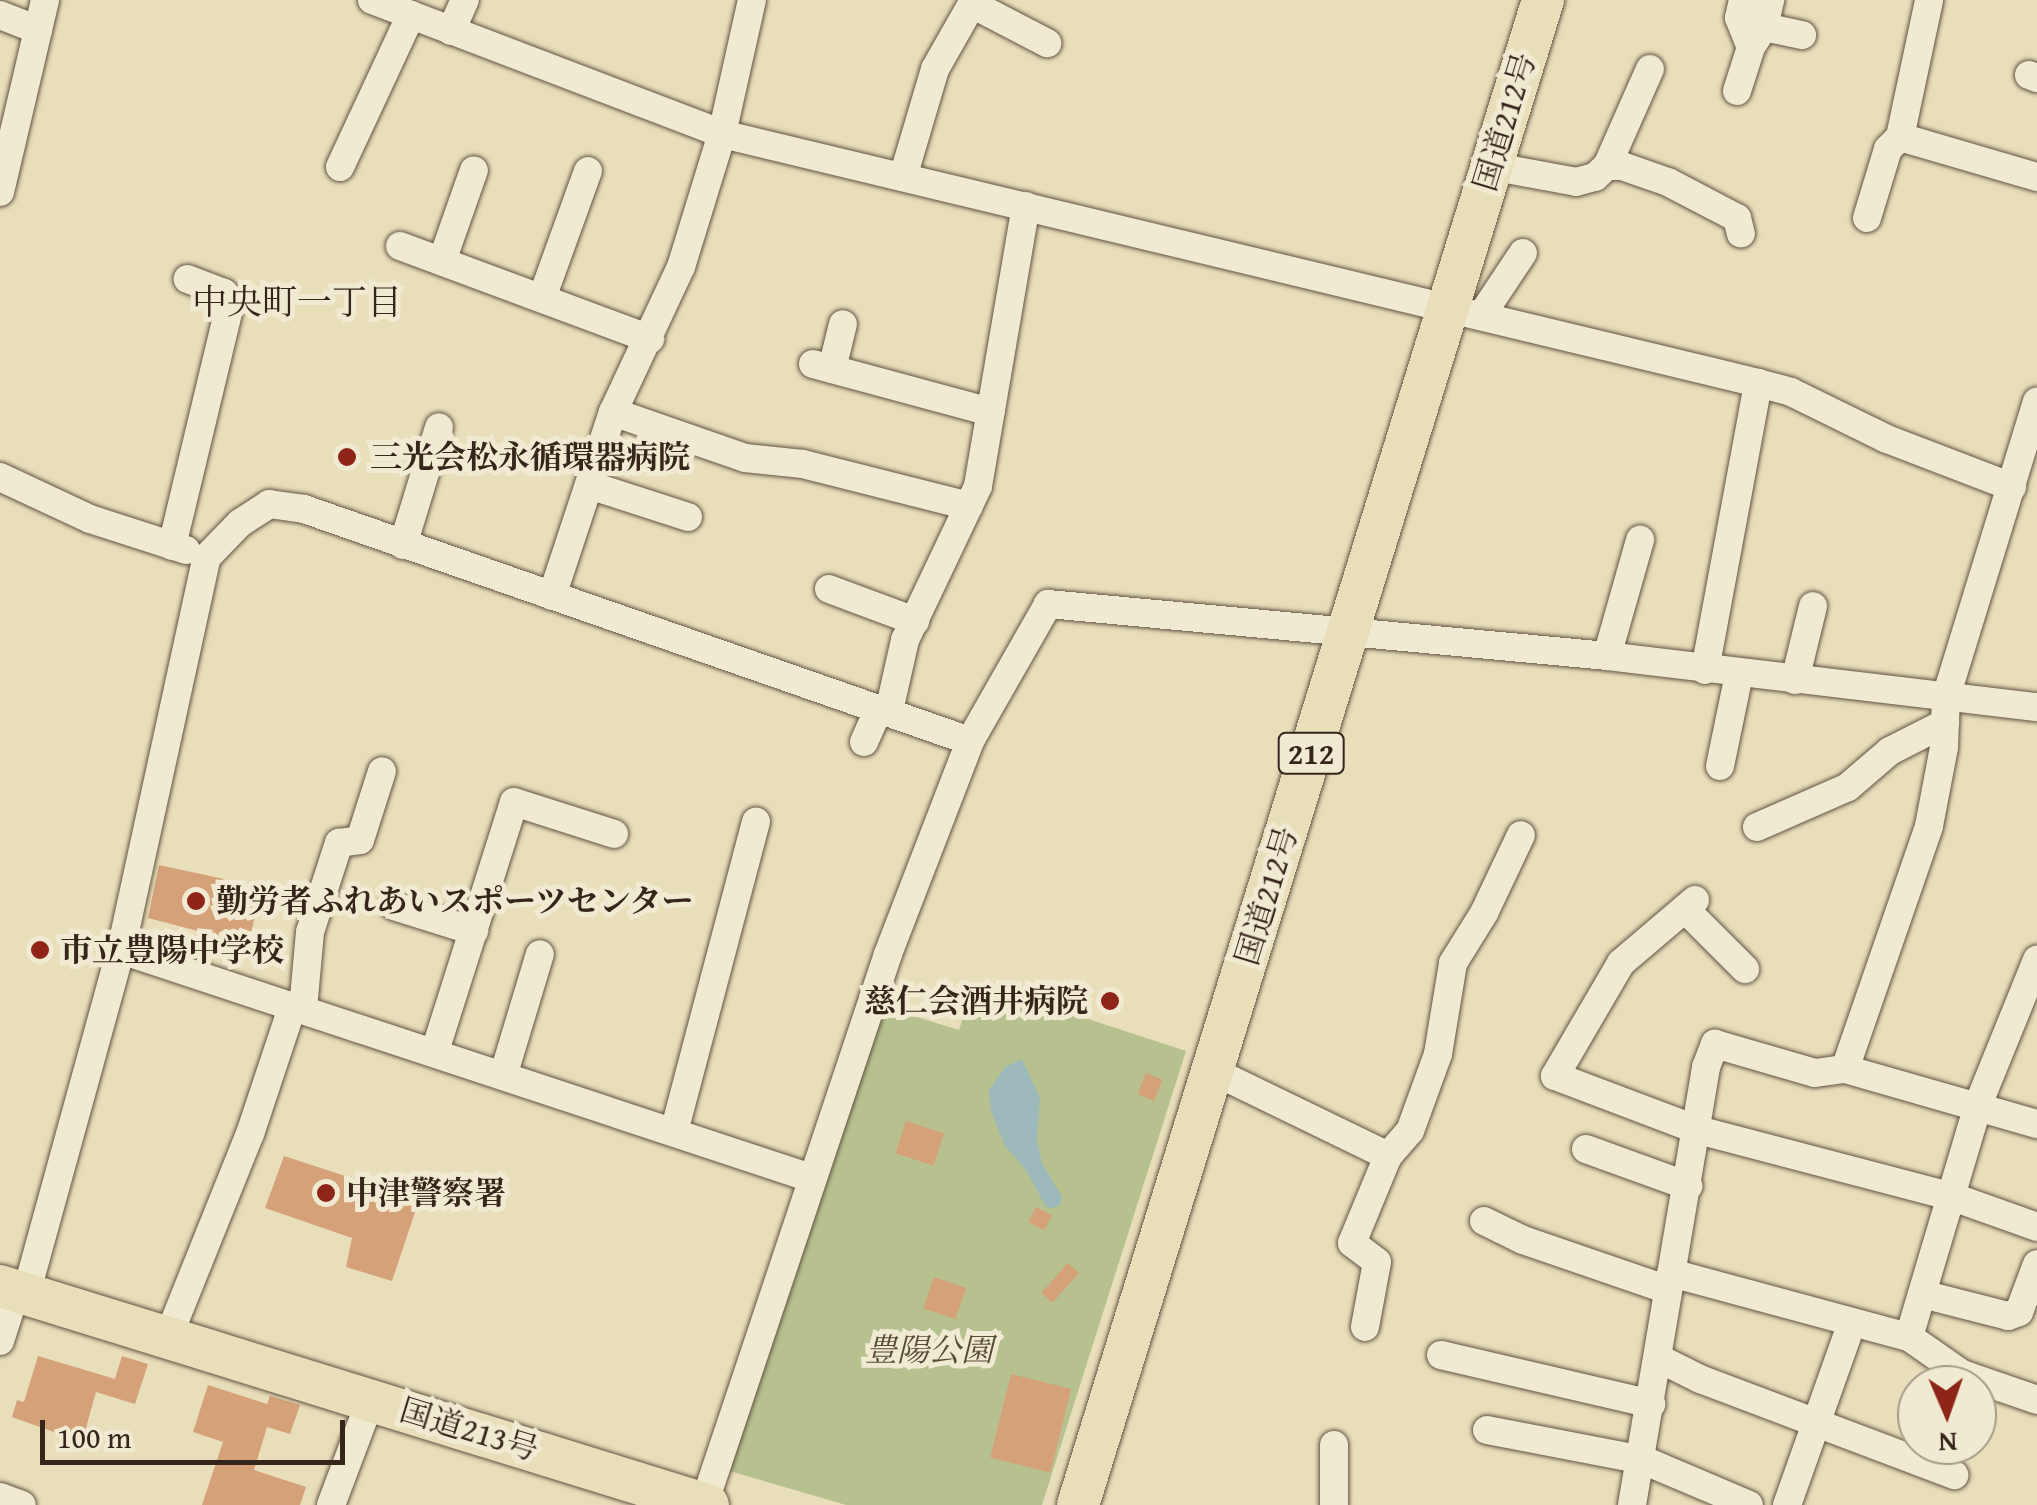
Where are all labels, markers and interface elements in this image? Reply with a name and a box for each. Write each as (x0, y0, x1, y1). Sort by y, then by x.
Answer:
street label: 国道212号 (1466, 48, 1544, 196)
district label: 中央町一丁目 (192, 281, 402, 323)
place label: 三光会松永循環器病院 (370, 438, 690, 476)
marker: 三光会松永循環器病院 (334, 444, 360, 470)
road number: 212 (1276, 728, 1346, 778)
street label: 国道212号 (1228, 822, 1306, 970)
place label: 勤労者ふれあいスポーツセンター (216, 882, 696, 920)
marker: 勤労者ふれあいスポーツセンター (185, 890, 207, 912)
place label: 市立豊陽中学校 (60, 931, 284, 969)
marker: 市立豊陽中学校 (29, 939, 51, 961)
place label: 慈仁会酒井病院 (864, 982, 1088, 1020)
marker: 慈仁会酒井病院 (1097, 988, 1123, 1014)
place label: 中津警察署 (346, 1174, 506, 1212)
marker: 中津警察署 (315, 1182, 337, 1204)
park label: 豊陽公園 (865, 1331, 993, 1369)
north arrow (1897, 1365, 1997, 1465)
street label: 国道213号 (395, 1391, 543, 1469)
scale bar (45, 1400, 350, 1462)
text: 100 m (57, 1415, 131, 1459)
text: N (1938, 1423, 1958, 1464)

